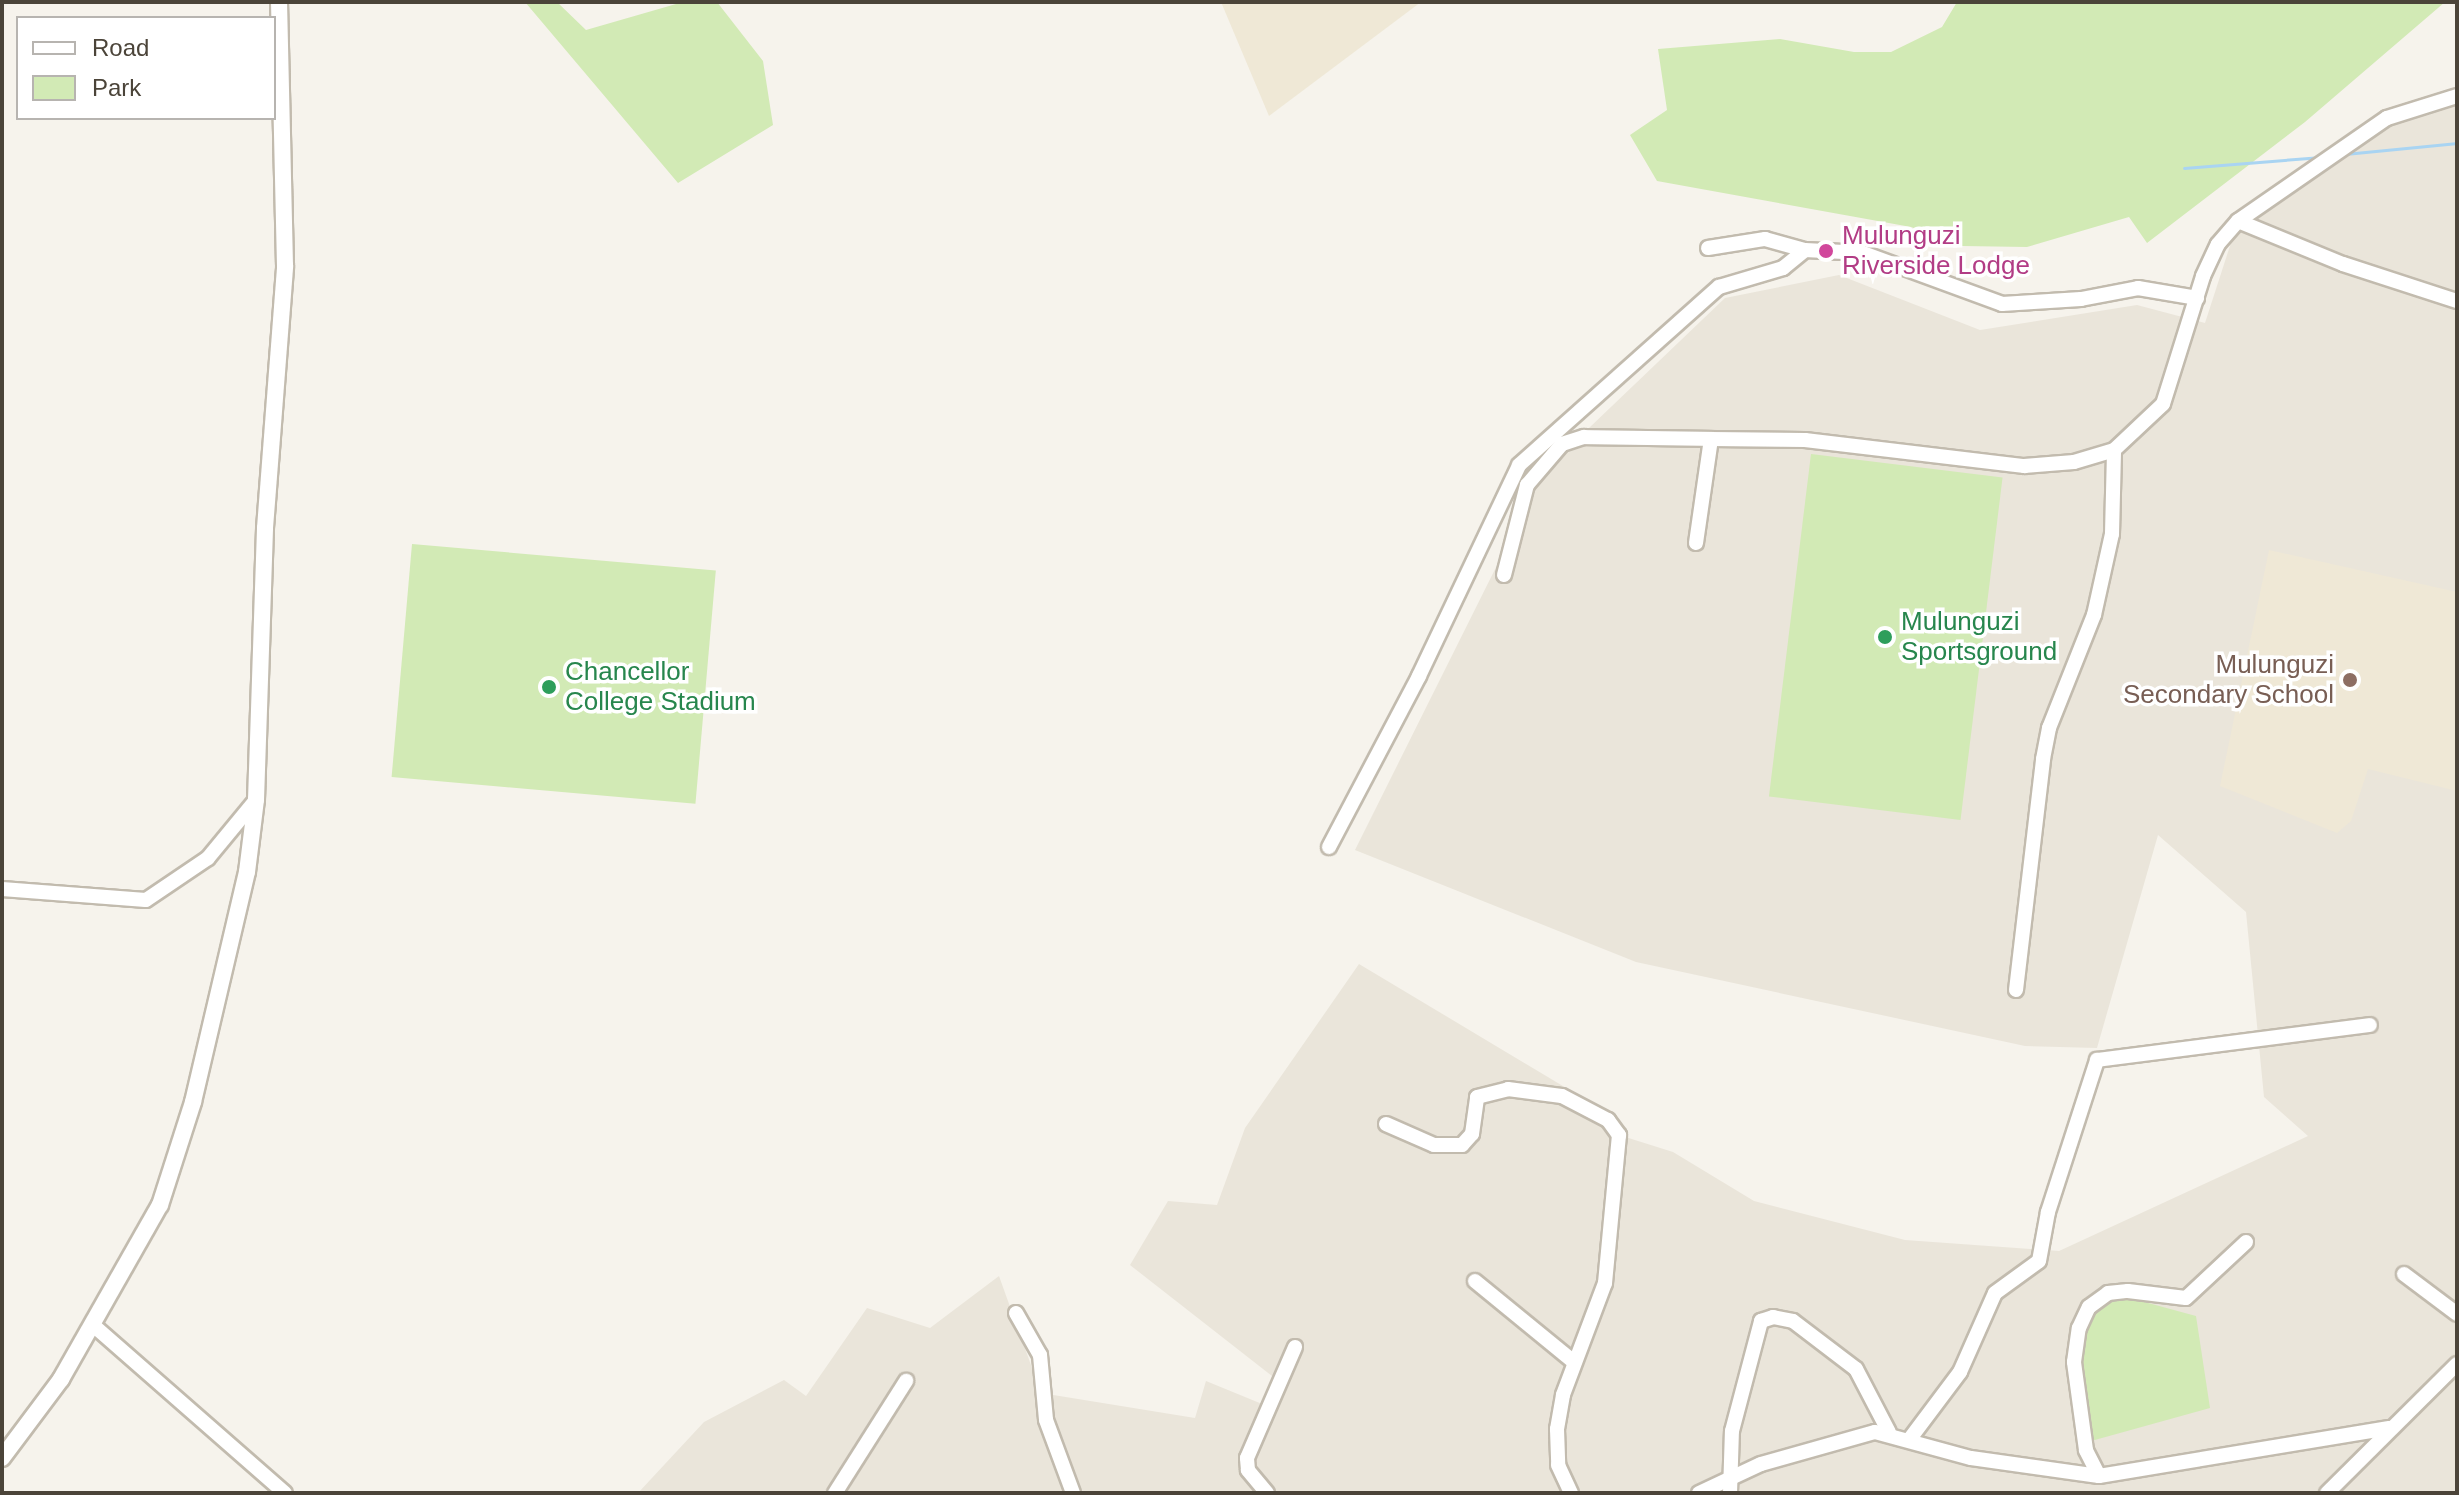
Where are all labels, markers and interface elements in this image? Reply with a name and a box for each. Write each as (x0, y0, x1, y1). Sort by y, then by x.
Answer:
legend (16, 16, 276, 120)
text: Road (92, 34, 149, 61)
text: Park (92, 74, 141, 101)
place label: Mulunguzi Riverside Lodge (1842, 220, 2030, 282)
marker: Mulunguzi Riverside Lodge (1817, 242, 1835, 260)
place label: Mulunguzi Sportsground (1901, 606, 2057, 668)
marker: Mulunguzi Sportsground (1876, 628, 1894, 646)
place label: Mulunguzi Secondary School (2123, 649, 2334, 710)
place label: Chancellor College Stadium (565, 656, 756, 718)
marker: Mulunguzi Secondary School (2341, 671, 2359, 689)
marker: Chancellor College Stadium (540, 678, 558, 696)

